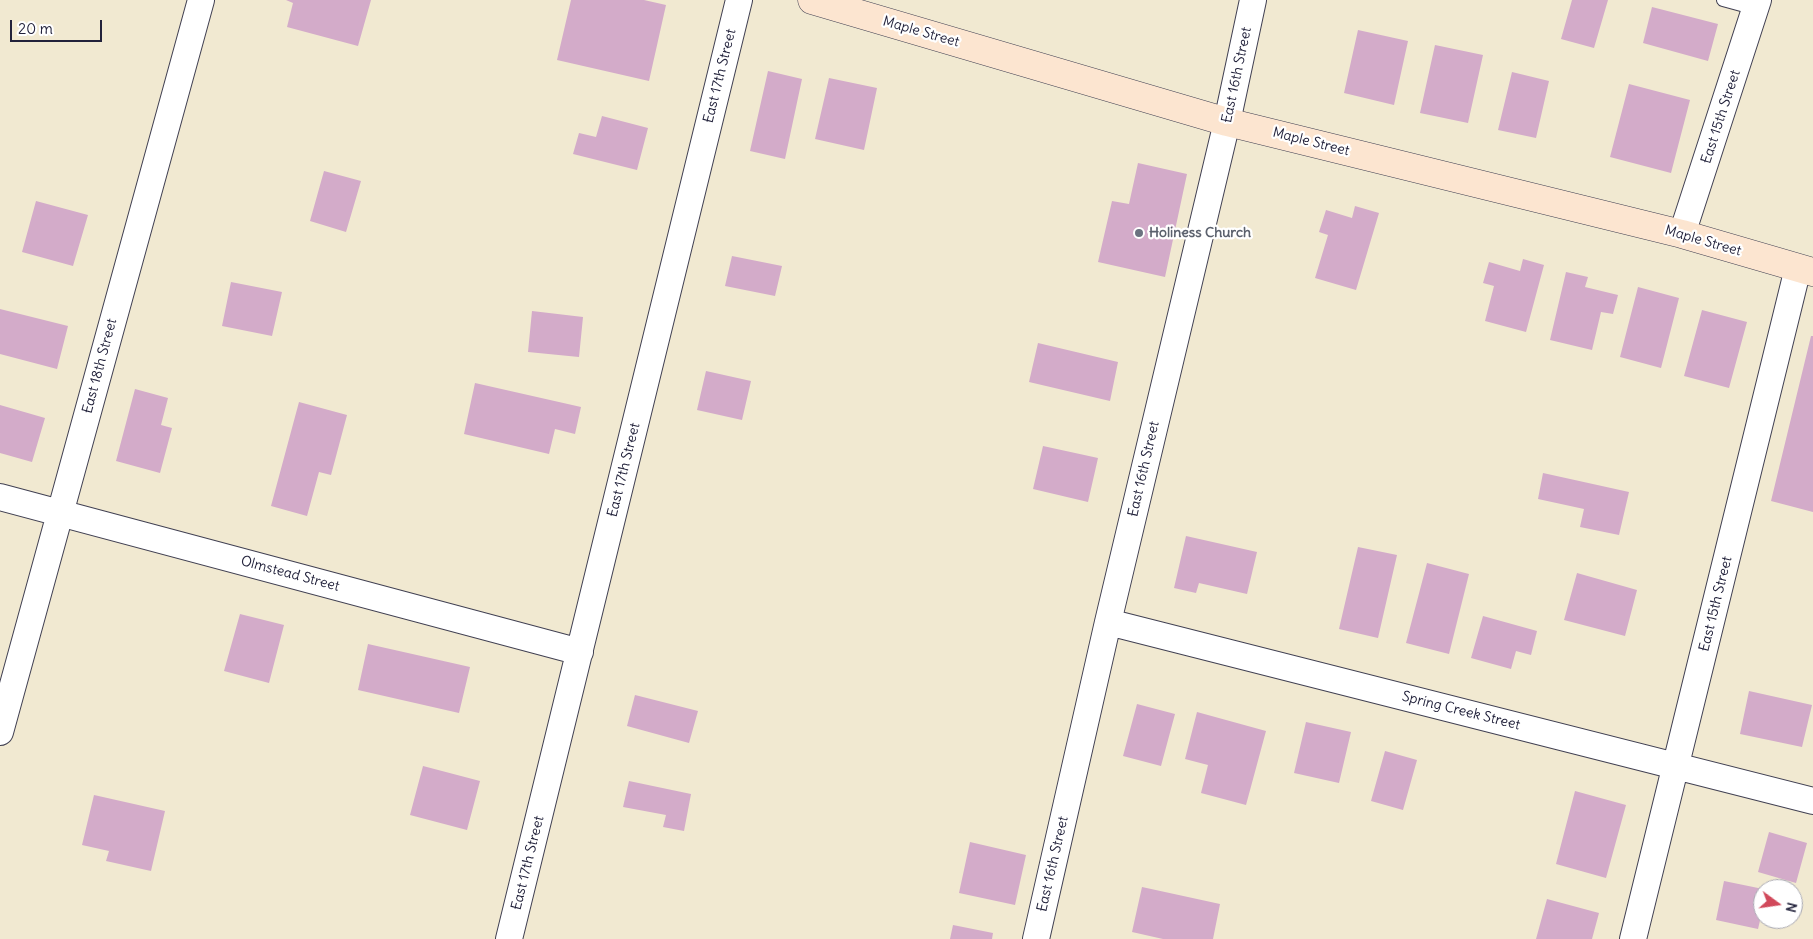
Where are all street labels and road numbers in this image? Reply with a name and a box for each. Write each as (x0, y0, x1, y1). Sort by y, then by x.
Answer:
street label: Maple Street (881, 13, 961, 51)
street label: East 16th Street (1219, 26, 1255, 124)
street label: East 17th Street (700, 27, 740, 125)
street label: East 15th Street (1698, 68, 1744, 166)
street label: Maple Street (1271, 124, 1351, 160)
street label: Maple Street (1663, 222, 1743, 260)
street label: East 18th Street (79, 317, 121, 415)
street label: East 16th Street (1125, 420, 1163, 518)
street label: East 17th Street (604, 421, 644, 519)
street label: Olmstead Street (239, 553, 341, 595)
street label: East 15th Street (1696, 555, 1736, 653)
street label: Spring Creek Street (1400, 688, 1522, 734)
street label: East 17th Street (508, 814, 548, 912)
street label: East 16th Street (1034, 815, 1072, 913)

